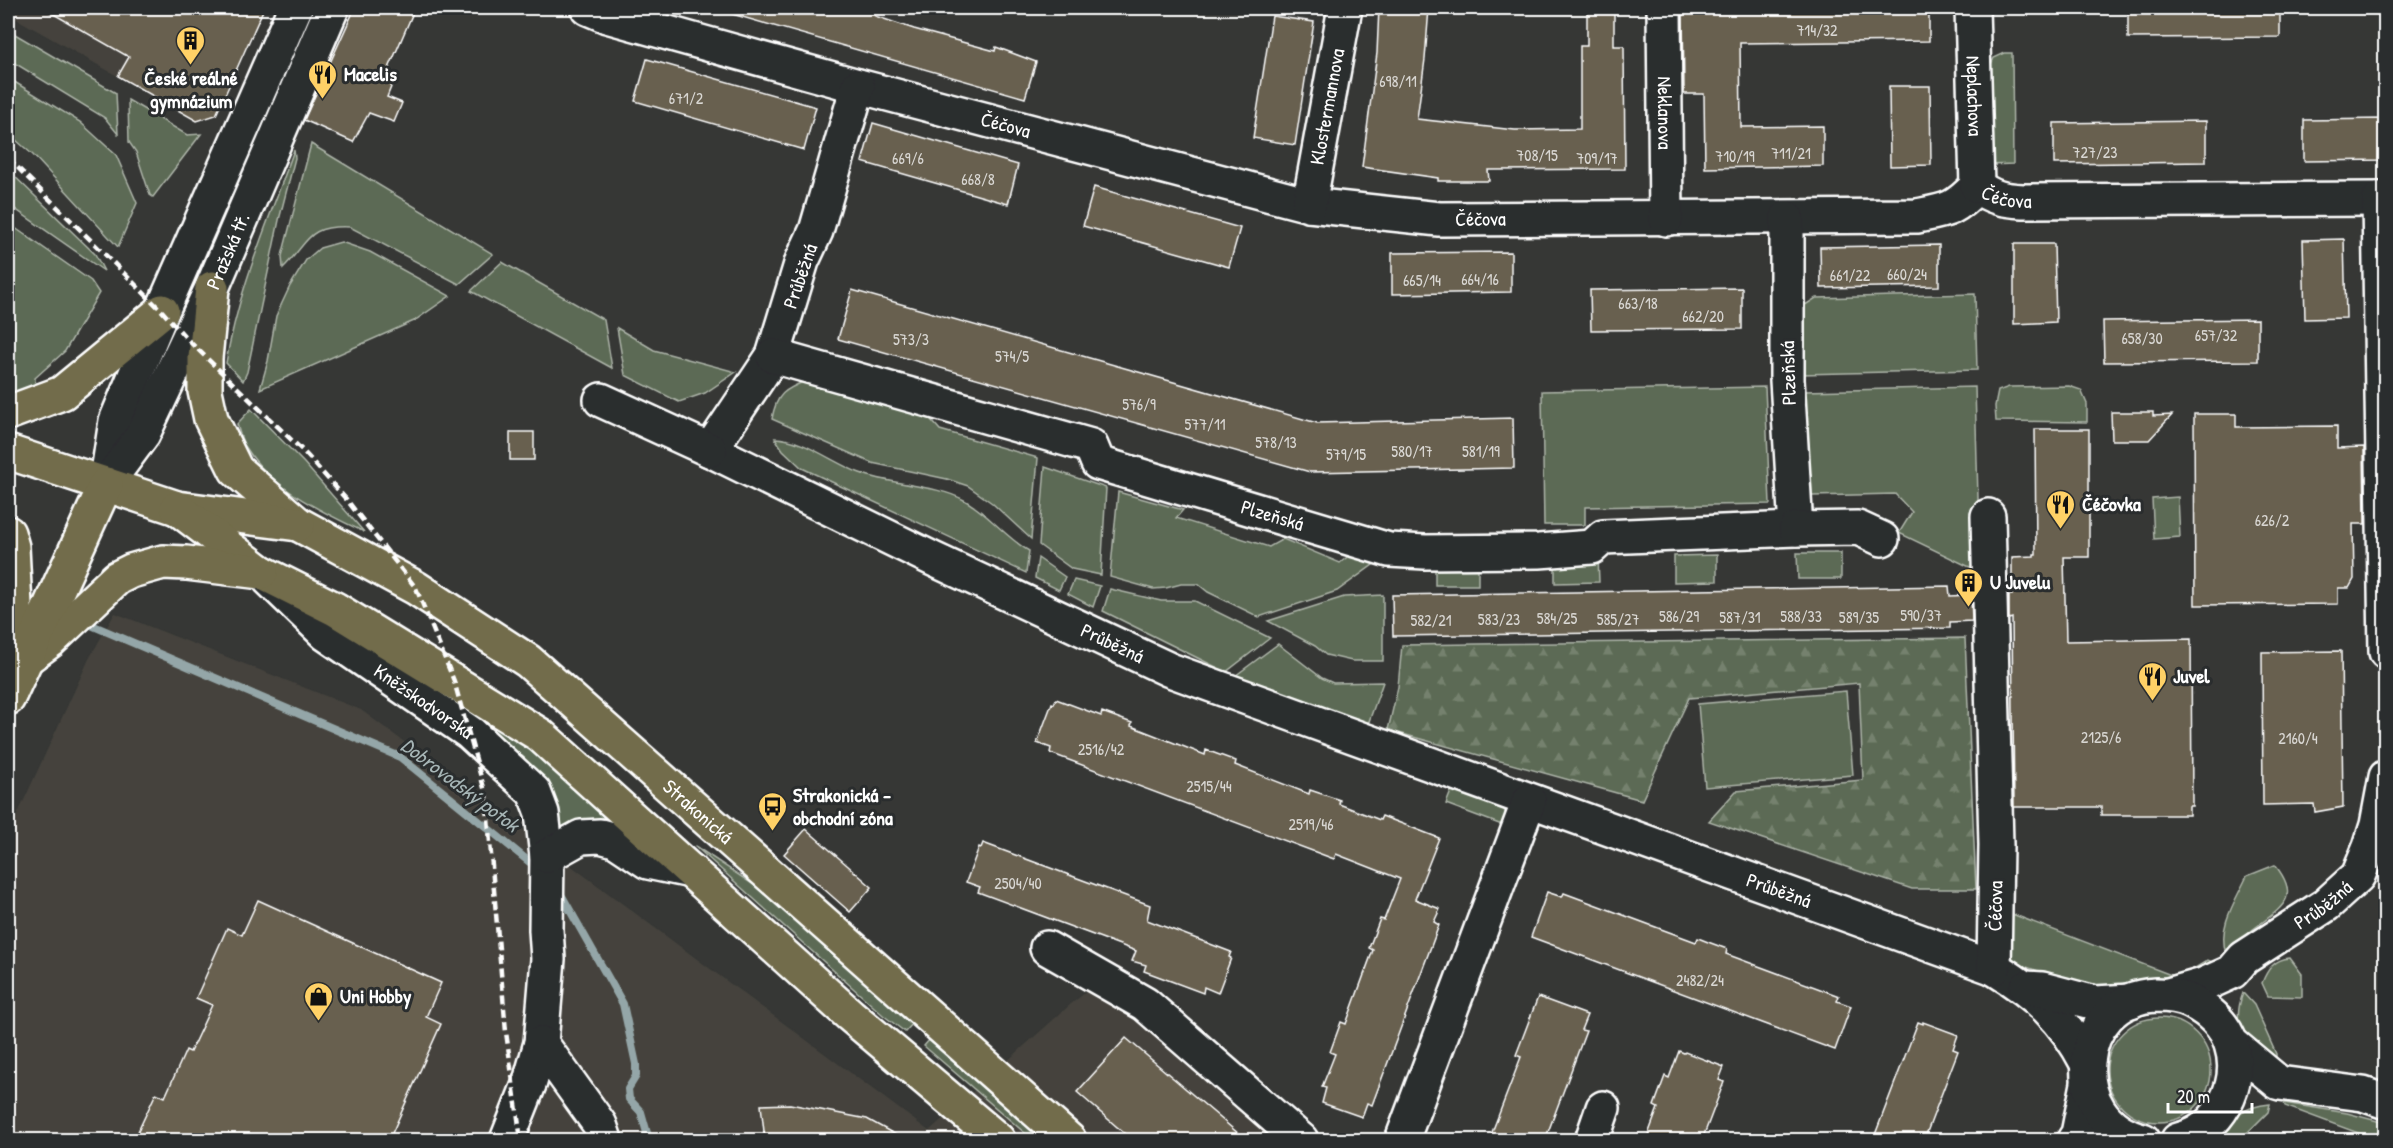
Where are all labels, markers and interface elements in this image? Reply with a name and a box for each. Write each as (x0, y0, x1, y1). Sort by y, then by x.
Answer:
house number: 714/32 (1796, 19, 1838, 41)
building icon: České reálné gymnázium (175, 24, 207, 66)
street label: Klostermannova (1303, 46, 1350, 167)
street label: Neplachova (1960, 55, 1990, 137)
restaurant icon: Macelis (307, 58, 339, 100)
place label: Macelis (344, 60, 397, 87)
place label: České reálné gymnázium (144, 64, 238, 115)
house number: 698/11 (1379, 70, 1417, 92)
street label: Neklanova (1652, 76, 1679, 150)
house number: 671/2 (669, 87, 704, 109)
street label: Čéčova (978, 105, 1034, 144)
house number: 727/23 (2073, 141, 2117, 163)
house number: 711/21 (1771, 142, 1811, 164)
house number: 708/15 (1516, 144, 1558, 166)
house number: 710/19 (1715, 145, 1755, 167)
house number: 669/6 (892, 147, 924, 169)
house number: 709/17 (1576, 147, 1618, 169)
house number: 668/8 (961, 168, 995, 190)
street label: Čéčova (1977, 178, 2032, 214)
street label: Čéčova (1455, 205, 1506, 232)
street label: Pražská tř. (199, 208, 256, 293)
street label: Průběžná (776, 240, 823, 312)
house number: 660/24 (1887, 263, 1927, 285)
house number: 661/22 (1830, 264, 1871, 286)
house number: 664/16 (1461, 268, 1499, 290)
house number: 665/14 (1403, 269, 1441, 291)
house number: 663/18 (1618, 292, 1658, 314)
house number: 662/20 (1682, 305, 1724, 327)
house number: 657/32 (2195, 324, 2238, 346)
house number: 658/30 (2121, 327, 2163, 349)
house number: 573/3 (893, 328, 929, 350)
street label: Plzeňská (1773, 340, 1802, 406)
house number: 574/5 (995, 345, 1029, 367)
house number: 576/9 (1122, 393, 1156, 415)
house number: 577/11 (1185, 413, 1226, 435)
house number: 578/13 (1255, 431, 1297, 453)
house number: 580/17 (1391, 440, 1433, 462)
house number: 581/19 (1462, 440, 1500, 462)
house number: 579/15 (1326, 443, 1366, 465)
restaurant icon: Čéčovka (2045, 488, 2077, 530)
place label: Čéčovka (2082, 490, 2141, 517)
street label: Plzeňská (1238, 493, 1307, 537)
house number: 626/2 (2255, 509, 2290, 531)
building icon: U Juvelu (1953, 566, 1985, 608)
place label: U Juvelu (1990, 568, 2051, 595)
house number: 590/37 (1900, 604, 1942, 626)
house number: 586/29 (1659, 605, 1699, 627)
house number: 588/33 (1780, 605, 1822, 627)
house number: 587/31 (1719, 606, 1761, 628)
house number: 589/35 (1839, 606, 1879, 628)
house number: 584/25 (1537, 607, 1578, 629)
house number: 583/23 (1478, 608, 1520, 630)
house number: 585/27 (1597, 608, 1639, 630)
house number: 582/21 (1410, 609, 1452, 631)
street label: Průběžná (1077, 616, 1149, 669)
street label: Kněžskodvorská (369, 657, 480, 745)
restaurant icon: Juvel (2136, 660, 2168, 702)
place label: Juvel (2173, 662, 2210, 689)
house number: 2125/6 (2081, 726, 2121, 748)
house number: 2160/4 (2278, 727, 2318, 749)
water label: Dobrovodský potok (395, 731, 527, 840)
house number: 2516/42 (1078, 738, 1125, 760)
street label: Strakonická (657, 773, 739, 850)
house number: 2515/44 (1186, 775, 1232, 797)
place label: Strakonická - obchodní zóna (793, 781, 893, 831)
bus stop icon: Strakonická - obchodní zóna (756, 790, 788, 832)
house number: 2519/46 (1288, 813, 1334, 835)
street label: Průběžná (1743, 866, 1815, 914)
house number: 2504/40 (994, 872, 1042, 894)
street label: Průběžná (2288, 874, 2358, 935)
street label: Čéčova (1981, 880, 2008, 932)
house number: 2482/24 (1676, 969, 1724, 991)
shop icon: Uni Hobby (303, 980, 335, 1022)
place label: Uni Hobby (340, 982, 412, 1010)
scale bar (2168, 1076, 2252, 1114)
text: 20 m (2177, 1084, 2210, 1109)

